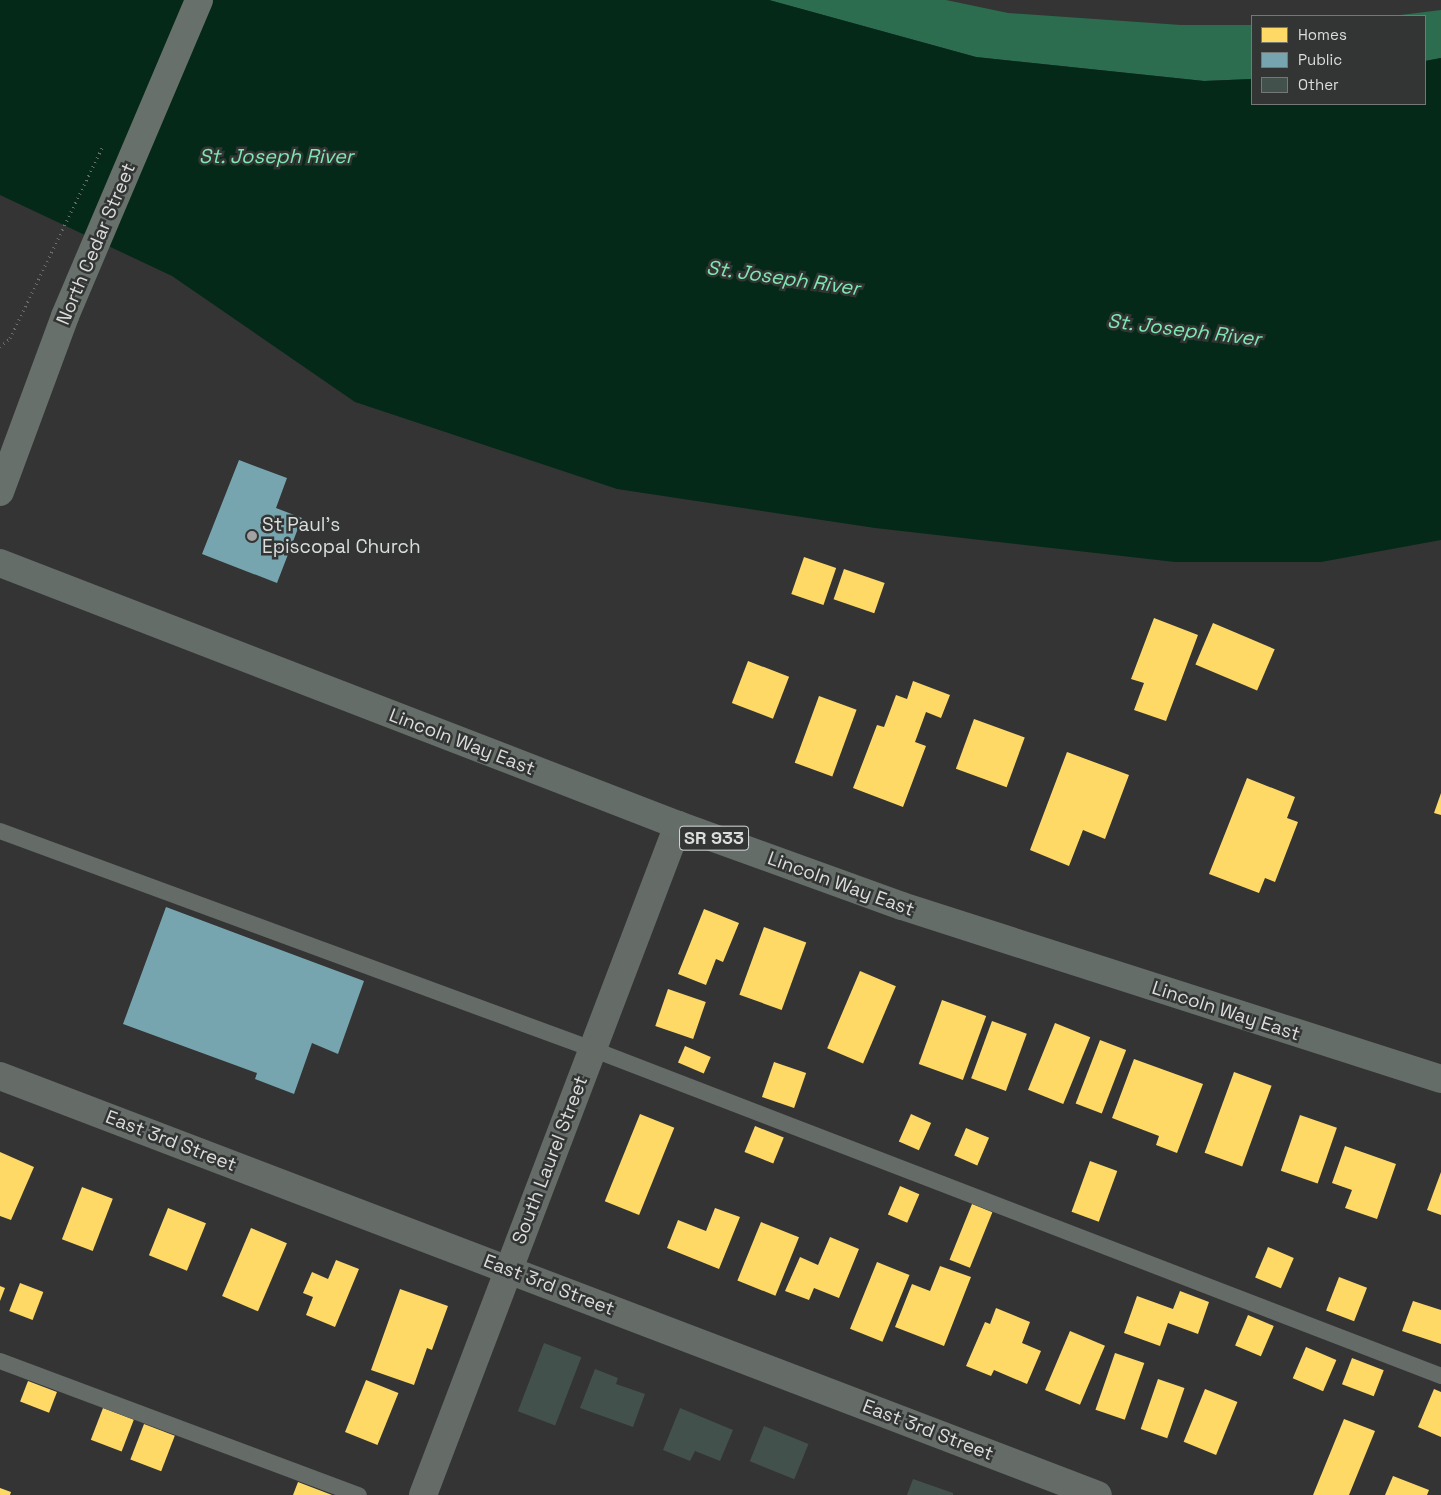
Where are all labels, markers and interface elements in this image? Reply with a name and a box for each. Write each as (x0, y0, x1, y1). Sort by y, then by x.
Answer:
legend (1251, 15, 1426, 105)
text: Homes (1298, 25, 1347, 44)
text: Public (1298, 50, 1342, 69)
text: Other (1298, 75, 1339, 94)
water label: St. Joseph River (198, 144, 354, 168)
street label: North Cedar Street (52, 160, 140, 328)
water label: St. Joseph River (704, 255, 862, 301)
water label: St. Joseph River (1105, 309, 1263, 351)
place label: St Paul's Episcopal Church (262, 514, 421, 558)
marker: St Paul's Episcopal Church (246, 530, 258, 542)
street label: Lincoln Way East (386, 704, 538, 780)
road number: SR 933 (679, 822, 749, 854)
street label: Lincoln Way East (764, 847, 918, 921)
street label: Lincoln Way East (1149, 976, 1303, 1046)
street label: South Laurel Street (507, 1073, 593, 1247)
street label: East 3rd Street (102, 1106, 240, 1176)
street label: East 3rd Street (480, 1250, 618, 1320)
street label: East 3rd Street (859, 1395, 997, 1465)

